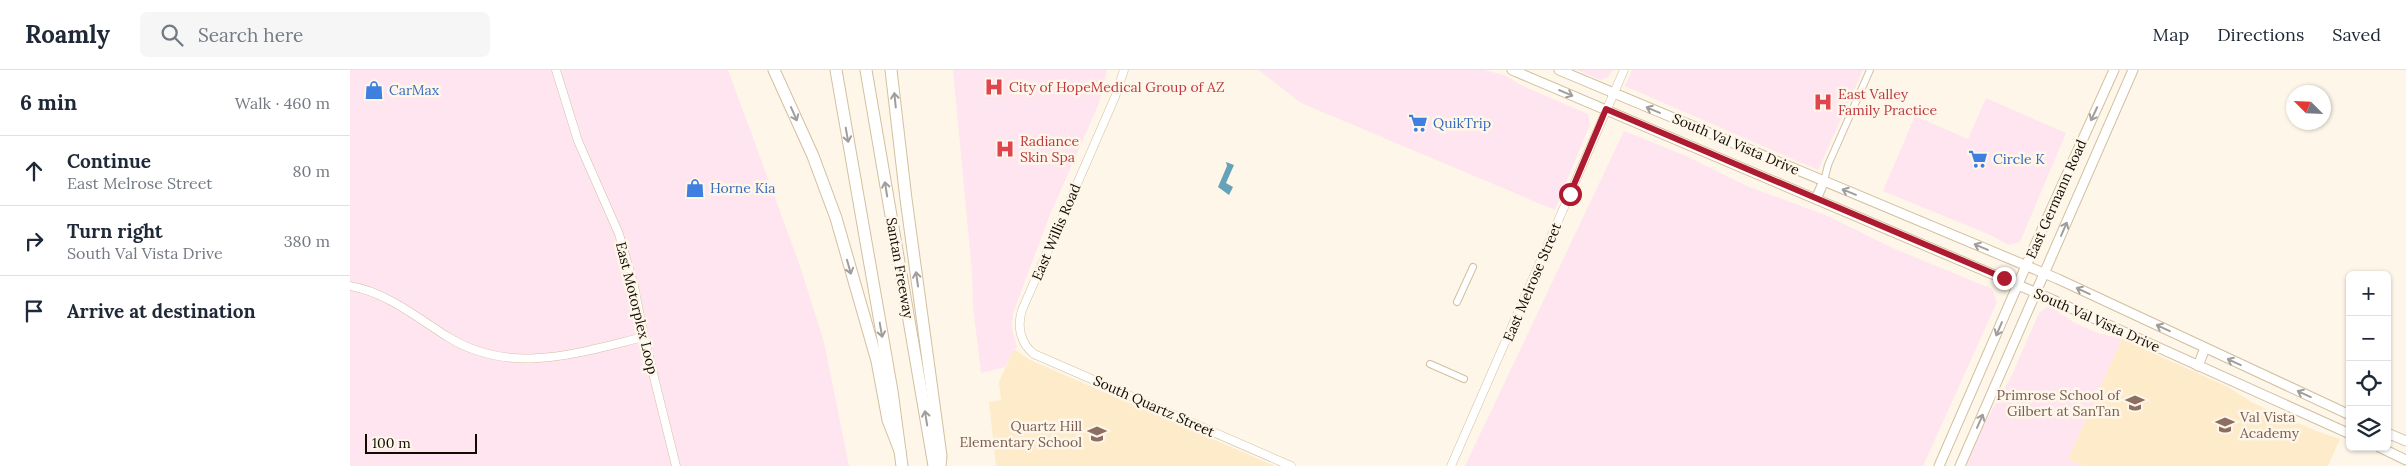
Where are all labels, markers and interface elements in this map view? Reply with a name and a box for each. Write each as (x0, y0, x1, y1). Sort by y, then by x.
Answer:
search box (140, 12, 490, 57)
text: Roamly (25, 19, 110, 50)
icon: search (158, 21, 186, 49)
text: Search here (198, 23, 303, 47)
text: Map (2153, 23, 2189, 46)
text: Directions (2217, 23, 2304, 46)
text: Saved (2332, 23, 2381, 46)
hospital icon: City of HopeMedical Group of AZ (983, 76, 1005, 98)
place label: City of HopeMedical Group of AZ (1009, 78, 1224, 96)
shop icon: CarMax (363, 79, 385, 101)
place label: CarMax (389, 81, 440, 99)
place label: East Valley Family Practice (1838, 85, 1937, 119)
north arrow (2286, 85, 2331, 130)
text: 6 min (20, 89, 77, 116)
one-way arrow (1559, 89, 1574, 98)
hospital icon: East Valley Family Practice (1812, 91, 1834, 113)
one-way arrow (890, 92, 900, 108)
text: Walk · 460 m (235, 93, 330, 113)
one-way arrow (1646, 104, 1661, 114)
one-way arrow (2088, 106, 2098, 121)
one-way arrow (791, 107, 800, 122)
street label: South Val Vista Drive (1670, 109, 1803, 179)
supermarket icon: QuikTrip (1407, 112, 1429, 134)
place label: QuikTrip (1433, 114, 1491, 132)
one-way arrow (842, 127, 852, 143)
place label: Radiance Skin Spa (1020, 132, 1079, 166)
street label: East Germann Road (2022, 137, 2090, 261)
hospital icon: Radiance Skin Spa (994, 138, 1016, 160)
supermarket icon: Circle K (1967, 148, 1989, 170)
text: Continue (67, 149, 151, 173)
place label: Circle K (1993, 150, 2045, 168)
icon: ahead (20, 157, 48, 185)
text: 80 m (293, 161, 330, 181)
text: East Melrose Street (67, 173, 212, 193)
shop icon: Horne Kia (684, 177, 706, 199)
place label: Horne Kia (710, 179, 775, 197)
one-way arrow (880, 181, 890, 197)
street label: East Willis Road (1028, 181, 1084, 283)
route start (1559, 183, 1582, 206)
one-way arrow (1841, 186, 1856, 195)
street label: Santan Freeway (882, 216, 918, 321)
text: Turn right (67, 219, 163, 243)
street label: East Melrose Street (1499, 219, 1565, 344)
one-way arrow (2059, 222, 2069, 237)
icon: right (20, 227, 48, 255)
text: 380 m (284, 231, 330, 251)
street label: East Motorplex Loop (612, 240, 662, 376)
one-way arrow (1974, 241, 1989, 251)
text: South Val Vista Drive (67, 243, 223, 263)
one-way arrow (845, 259, 855, 275)
route end (1993, 267, 2016, 290)
one-way arrow (912, 271, 922, 287)
map controls (2346, 271, 2391, 451)
button: + (2346, 271, 2391, 316)
street label: South Val Vista Drive (2031, 284, 2163, 356)
one-way arrow (2076, 285, 2091, 295)
icon: arrive (20, 297, 48, 325)
text: Arrive at destination (67, 299, 256, 323)
button: − (2346, 316, 2391, 361)
one-way arrow (876, 321, 886, 337)
one-way arrow (1993, 321, 2003, 336)
one-way arrow (2156, 323, 2171, 332)
one-way arrow (2227, 356, 2242, 366)
button: locate (2346, 361, 2391, 406)
street label: South Quartz Street (1091, 371, 1218, 441)
place label: Primrose School of Gilbert at SanTan (1997, 386, 2121, 420)
one-way arrow (2297, 389, 2312, 399)
school or university icon: Primrose School of Gilbert at SanTan (2124, 392, 2146, 414)
button: layers (2346, 406, 2391, 451)
place label: Val Vista Academy (2239, 408, 2300, 442)
one-way arrow (920, 410, 930, 426)
one-way arrow (1975, 414, 1985, 429)
school or university icon: Val Vista Academy (2214, 414, 2236, 436)
place label: Quartz Hill Elementary School (959, 417, 1082, 451)
school or university icon: Quartz Hill Elementary School (1086, 423, 1108, 445)
scale bar (365, 431, 478, 454)
text: 100 m (372, 434, 411, 452)

